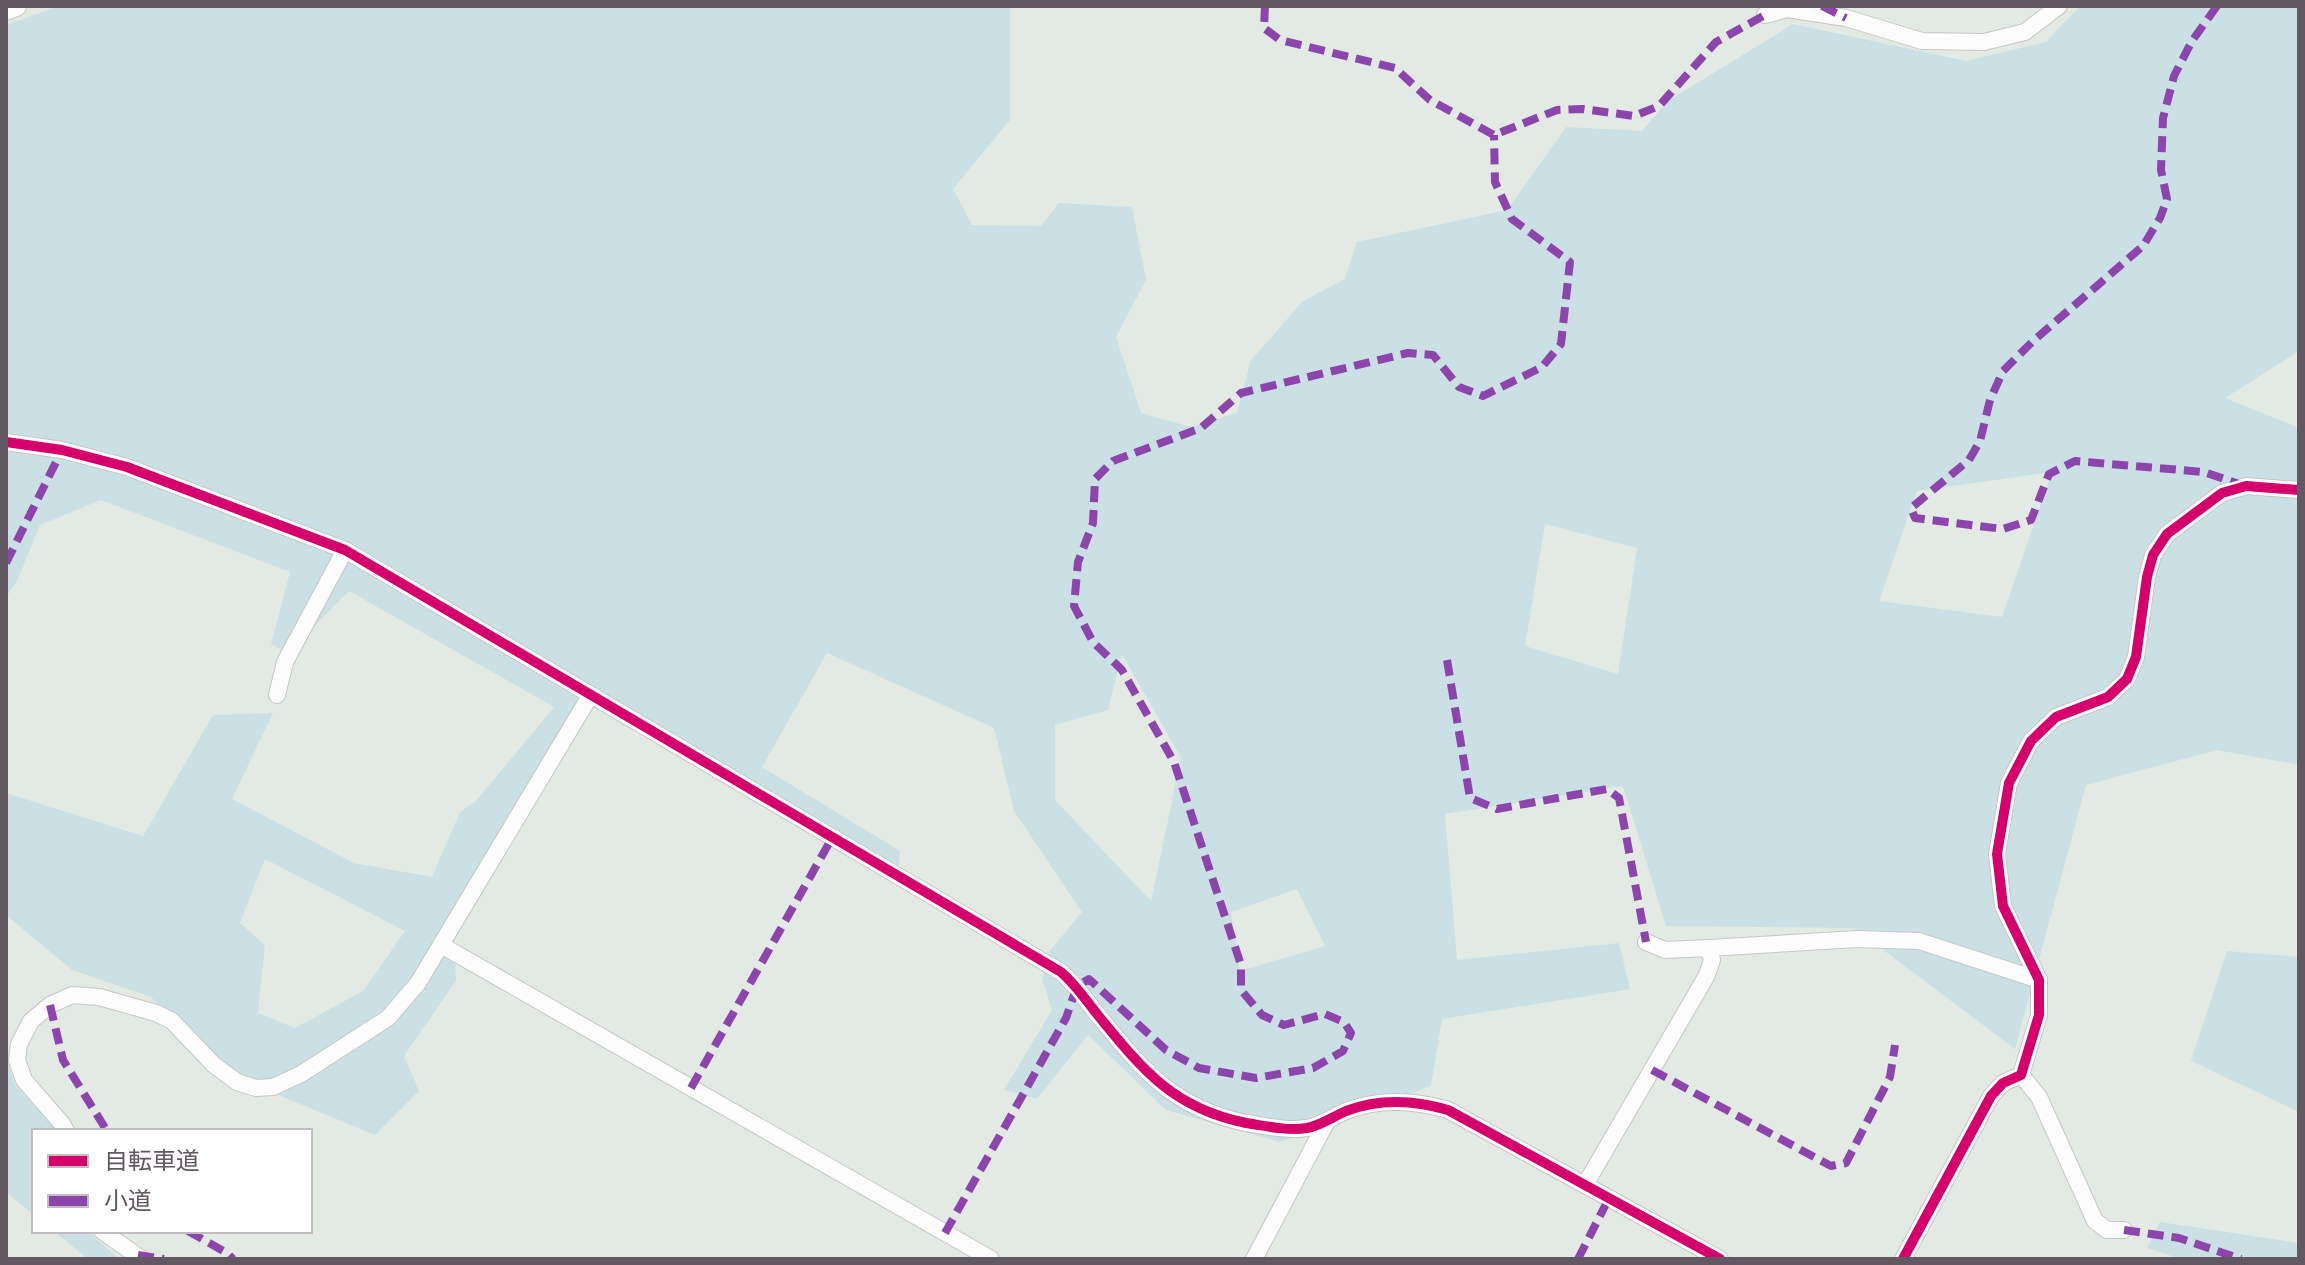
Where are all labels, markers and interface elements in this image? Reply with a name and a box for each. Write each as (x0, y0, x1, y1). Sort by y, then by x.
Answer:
legend (32, 1129, 312, 1233)
text: 自転車道 (104, 1145, 200, 1176)
text: 小道 (104, 1185, 152, 1216)

